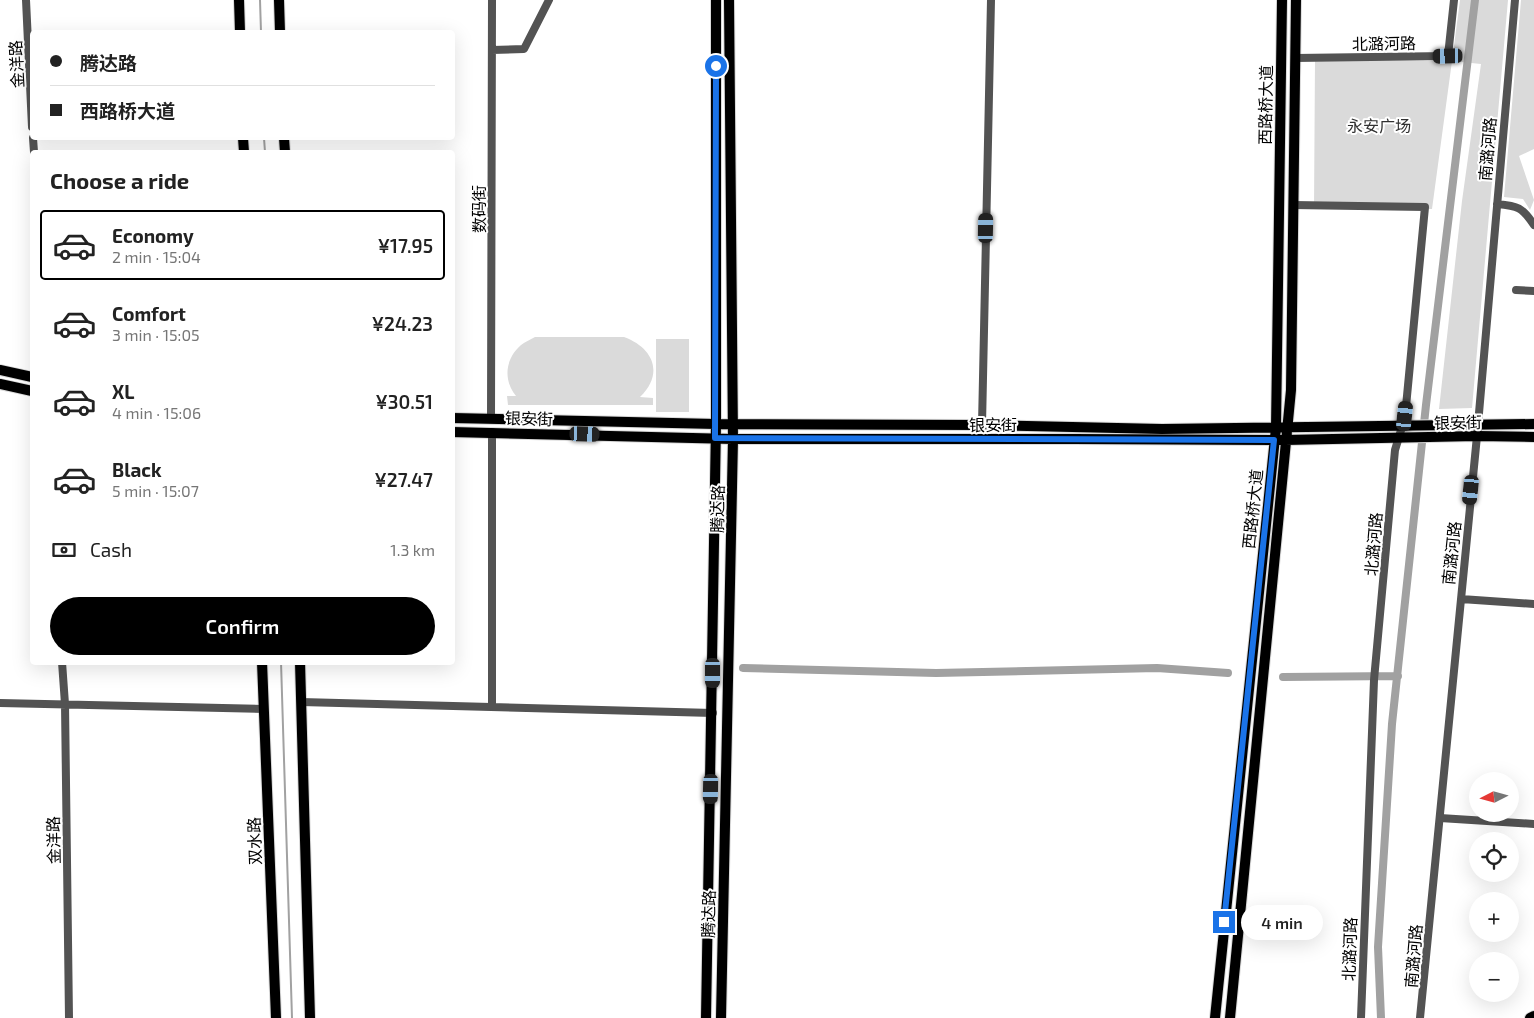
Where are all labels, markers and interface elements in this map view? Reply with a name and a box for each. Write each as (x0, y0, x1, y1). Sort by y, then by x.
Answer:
street label: 北潞河路 (1352, 33, 1416, 53)
street label: 金洋路 (5, 40, 27, 88)
car (1432, 48, 1463, 64)
text: 腾达路 (80, 51, 137, 74)
route start (705, 55, 727, 77)
street label: 西路桥大道 (1255, 65, 1275, 145)
text: 西路桥大道 (80, 99, 175, 122)
park label: 永安广场 (1347, 116, 1411, 135)
street label: 南潞河路 (1475, 116, 1499, 182)
text: Choose a ride (50, 167, 189, 193)
street label: 数码街 (469, 185, 488, 233)
car (978, 213, 993, 243)
icon: car (52, 223, 97, 268)
text: Economy (112, 224, 194, 247)
text: ¥17.95 (378, 234, 433, 257)
text: 2 min · 15:04 (112, 247, 201, 266)
icon: car (52, 301, 97, 346)
text: Comfort (112, 302, 186, 325)
text: ¥24.23 (372, 312, 433, 335)
text: 3 min · 15:05 (112, 325, 200, 344)
icon: car (52, 379, 97, 424)
text: XL (112, 380, 134, 403)
text: ¥30.51 (375, 390, 433, 413)
car (1395, 400, 1414, 432)
text: 4 min · 15:06 (112, 403, 201, 422)
street label: 银安街 (505, 408, 553, 428)
street label: 银安街 (1434, 412, 1482, 432)
street label: 银安街 (969, 415, 1017, 434)
car (569, 426, 600, 442)
icon: car (52, 457, 97, 502)
text: Black (112, 458, 162, 481)
text: ¥27.47 (375, 468, 433, 491)
street label: 西路桥大道 (1238, 468, 1266, 550)
car (1461, 474, 1480, 506)
text: 5 min · 15:07 (112, 481, 199, 500)
street label: 腾达路 (707, 485, 727, 533)
street label: 北潞河路 (1361, 511, 1385, 577)
street label: 南潞河路 (1438, 520, 1464, 586)
icon: cash (50, 536, 78, 564)
text: Cash (90, 538, 132, 561)
text: 1.3 km (390, 540, 435, 559)
button: Confirm (50, 597, 435, 655)
car (705, 658, 720, 688)
north arrow (1469, 772, 1519, 822)
map controls (1469, 772, 1519, 1002)
car (703, 774, 718, 804)
street label: 金洋路 (43, 816, 63, 864)
street label: 双水路 (244, 817, 264, 865)
button: locate (1469, 832, 1519, 882)
street label: 腾达路 (698, 890, 718, 938)
button: + (1469, 892, 1519, 942)
callout: 4 min (1242, 904, 1324, 940)
route end (1213, 911, 1235, 933)
text: 4 min (1261, 913, 1303, 932)
street label: 北潞河路 (1338, 917, 1360, 981)
street label: 南潞河路 (1401, 923, 1425, 989)
button: − (1469, 952, 1519, 1002)

